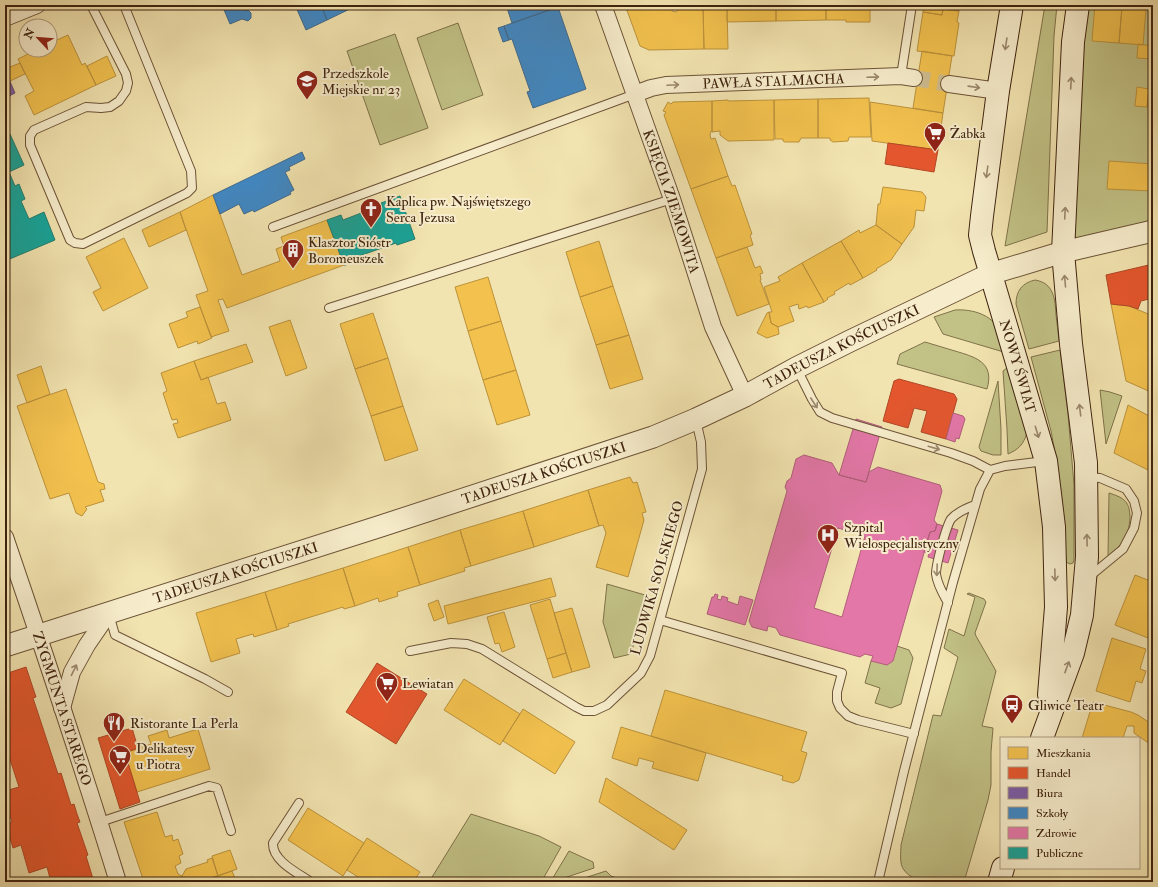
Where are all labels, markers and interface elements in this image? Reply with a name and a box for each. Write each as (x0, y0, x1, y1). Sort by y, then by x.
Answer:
north arrow (18, 18, 58, 58)
text: N (21, 26, 38, 42)
one-way arrow (1002, 37, 1010, 50)
place label: Przedszkole Miejskie nr 23 (322, 65, 400, 98)
school or university icon: Przedszkole Miejskie nr 23 (294, 68, 320, 101)
street label: PAWŁA STALMACHA (702, 70, 845, 92)
one-way arrow (866, 73, 879, 80)
one-way arrow (1068, 77, 1075, 90)
one-way arrow (666, 81, 679, 89)
one-way arrow (967, 83, 980, 91)
supermarket icon: Żabka (922, 120, 948, 153)
place label: Żabka (950, 125, 986, 142)
street label: KSIĘCIA ZIEMOWITA (639, 127, 704, 275)
one-way arrow (983, 165, 991, 178)
place label: Kaplica pw. Najświętszego Serca Jezusa (386, 193, 531, 226)
church icon: Kaplica pw. Najświętszego Serca Jezusa (358, 196, 384, 229)
one-way arrow (1061, 207, 1068, 220)
place label: Klasztor Sióstr Boromeuszek (308, 234, 392, 267)
building icon: Klasztor Sióstr Boromeuszek (280, 237, 306, 270)
one-way arrow (1062, 275, 1069, 288)
street label: TADEUSZA KOŚCIUSZKI (761, 300, 922, 393)
street label: NOWY ŚWIAT (996, 317, 1040, 416)
one-way arrow (810, 397, 819, 408)
one-way arrow (1076, 404, 1084, 417)
one-way arrow (1034, 426, 1041, 439)
street label: TADEUSZA KOŚCIUSZKI (459, 438, 629, 508)
one-way arrow (927, 445, 940, 452)
street label: LUDWIKA SOLSKIEGO (627, 499, 687, 657)
place label: Szpital Wielospecjalistyczny (843, 519, 960, 553)
hospital icon: Szpital Wielospecjalistyczny (815, 522, 841, 555)
one-way arrow (1083, 534, 1091, 547)
street label: TADEUSZA KOŚCIUSZKI (151, 538, 320, 607)
one-way arrow (933, 563, 941, 576)
one-way arrow (1052, 568, 1059, 581)
street label: ZYGMUNTA STAREGO (29, 629, 96, 788)
one-way arrow (1064, 662, 1072, 674)
one-way arrow (71, 665, 78, 677)
supermarket icon: Lewiatan (374, 670, 400, 703)
place label: Lewiatan (402, 675, 454, 692)
bus stop icon: Gliwice Teatr (999, 692, 1025, 725)
place label: Gliwice Teatr (1028, 697, 1104, 714)
restaurant icon: Ristorante La Perla (101, 710, 127, 743)
place label: Ristorante La Perla (130, 715, 238, 732)
legend (1000, 737, 1140, 869)
place label: Delikatesy u Piotra (136, 740, 195, 773)
supermarket icon: Delikatesy u Piotra (107, 743, 133, 776)
text: Mieszkania (1036, 746, 1092, 761)
text: Handel (1036, 766, 1071, 781)
text: Biura (1036, 786, 1064, 801)
text: Szkoły (1036, 806, 1069, 821)
text: Zdrowie (1036, 826, 1077, 841)
text: Publiczne (1036, 846, 1083, 861)

